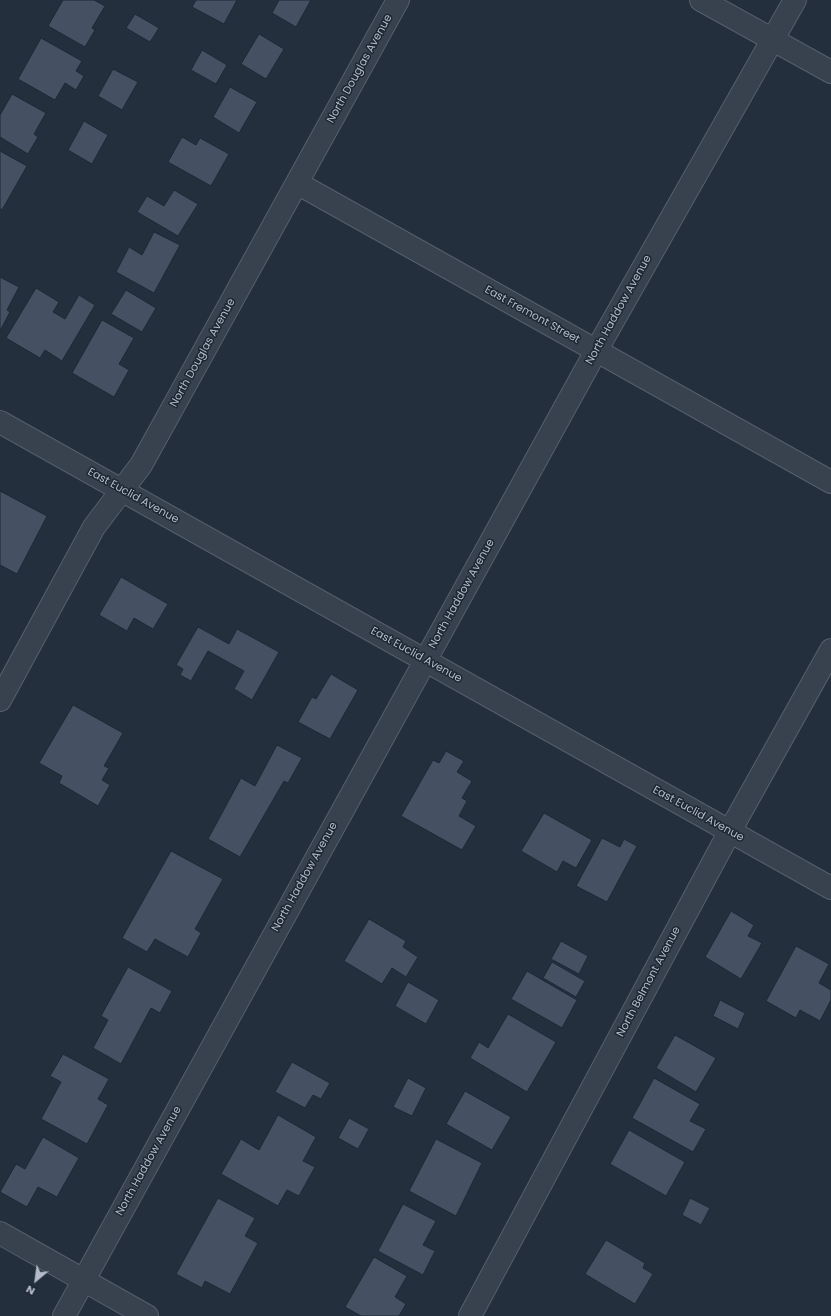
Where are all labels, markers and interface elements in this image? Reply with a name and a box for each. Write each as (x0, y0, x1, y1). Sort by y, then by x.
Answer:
street label: North Douglas Avenue (325, 12, 395, 126)
street label: North Haddow Avenue (583, 253, 655, 367)
street label: East Fremont Street (482, 283, 582, 347)
street label: North Douglas Avenue (168, 296, 238, 410)
street label: East Euclid Avenue (85, 465, 181, 527)
street label: North Haddow Avenue (426, 537, 498, 651)
street label: East Euclid Avenue (368, 624, 464, 686)
street label: East Euclid Avenue (650, 783, 746, 845)
street label: North Haddow Avenue (269, 820, 341, 934)
street label: North Belmont Avenue (614, 925, 684, 1039)
street label: North Haddow Avenue (113, 1104, 185, 1218)
north arrow (16, 1260, 56, 1300)
text: N (23, 1281, 38, 1299)

